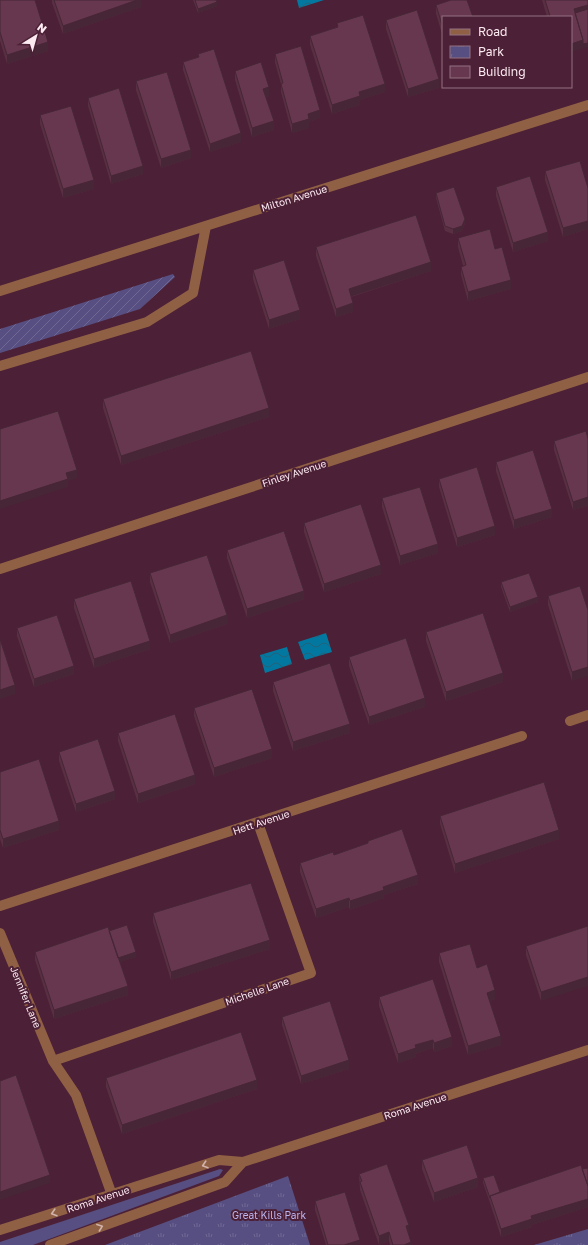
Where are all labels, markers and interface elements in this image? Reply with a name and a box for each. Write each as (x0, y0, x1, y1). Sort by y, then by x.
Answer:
north arrow (16, 16, 56, 56)
legend (442, 16, 572, 88)
text: N (35, 20, 50, 35)
text: Road (478, 24, 507, 39)
text: Park (478, 44, 504, 59)
text: Building (478, 64, 526, 79)
street label: Milton Avenue (260, 182, 329, 214)
street label: Finley Avenue (260, 457, 328, 489)
street label: Hett Avenue (231, 807, 291, 837)
street label: Jennifer Lane (8, 964, 44, 1030)
street label: Michelle Lane (224, 974, 291, 1008)
street label: Roma Avenue (382, 1090, 448, 1122)
one-way arrow (201, 1160, 208, 1168)
street label: Roma Avenue (65, 1183, 131, 1215)
one-way arrow (51, 1208, 58, 1217)
park label: Great Kills Park (232, 1209, 306, 1221)
one-way arrow (96, 1223, 103, 1232)

